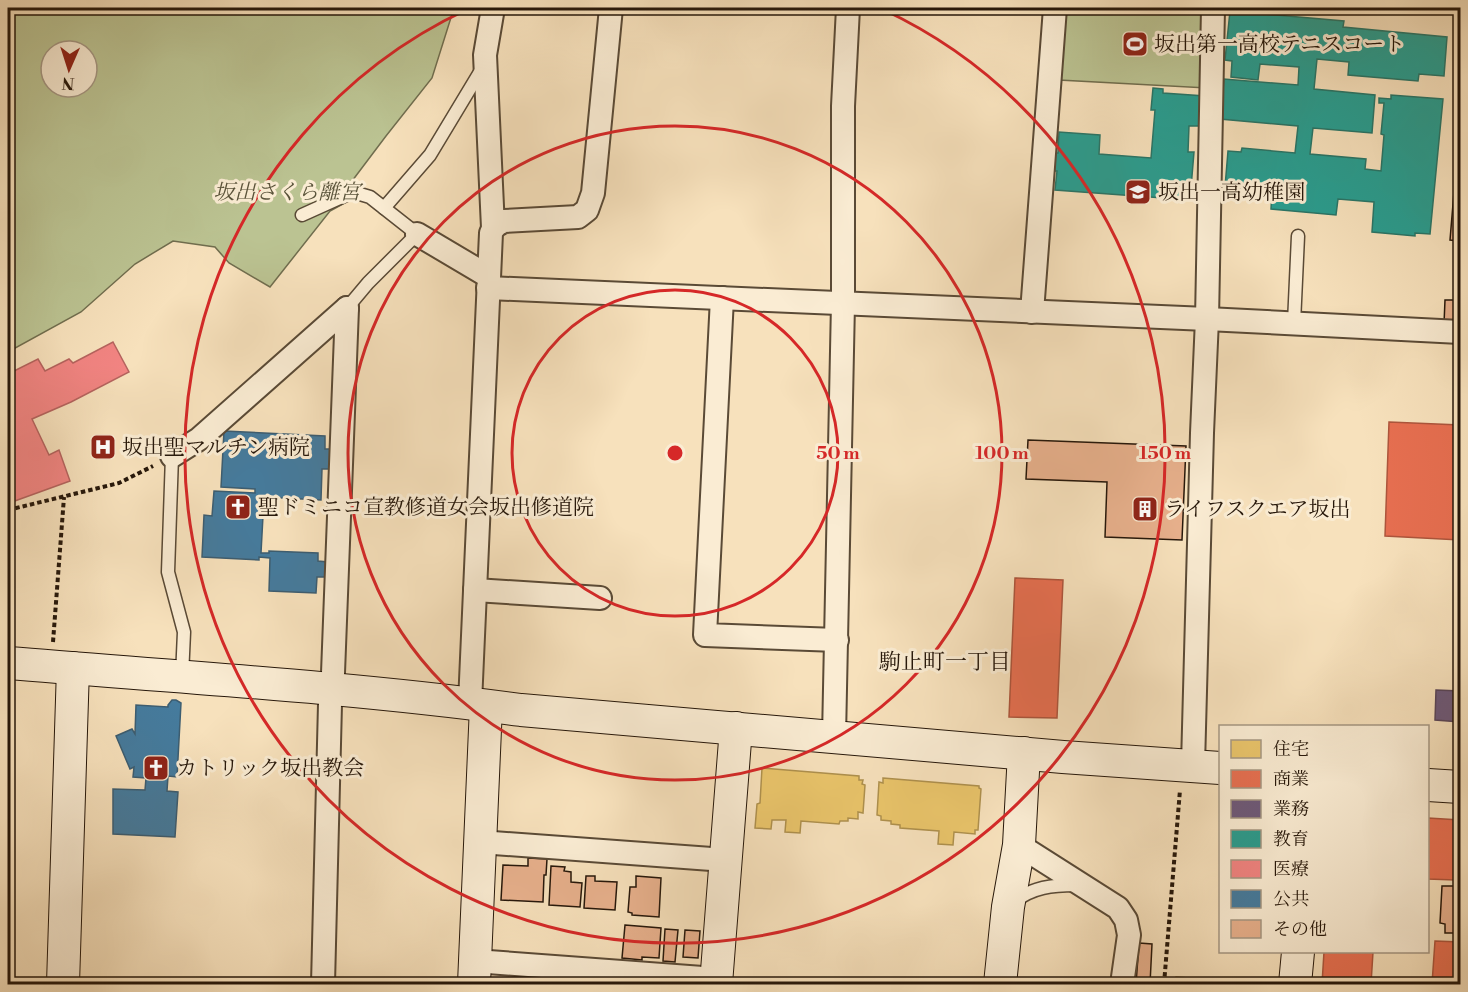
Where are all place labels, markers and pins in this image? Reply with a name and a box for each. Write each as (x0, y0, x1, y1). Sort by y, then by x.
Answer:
sports icon: 坂出第一高校テニスコート (1120, 29, 1150, 59)
place label: 坂出第一高校テニスコート (1154, 32, 1405, 58)
school or university icon: 坂出一高幼稚園 (1123, 177, 1153, 207)
place label: 坂出一高幼稚園 (1158, 180, 1305, 206)
hospital icon: 坂出聖マルチン病院 (88, 432, 118, 462)
place label: 坂出聖マルチン病院 (122, 435, 310, 461)
centre of rings (665, 443, 685, 463)
church icon: 聖ドミニコ宣教修道女会坂出修道院 (223, 492, 253, 522)
building icon: ライフスクエア坂出 (1130, 494, 1160, 524)
place label: 聖ドミニコ宣教修道女会坂出修道院 (258, 495, 594, 521)
place label: ライフスクエア坂出 (1164, 497, 1350, 523)
church icon: カトリック坂出教会 (141, 753, 171, 783)
place label: カトリック坂出教会 (176, 756, 364, 782)

